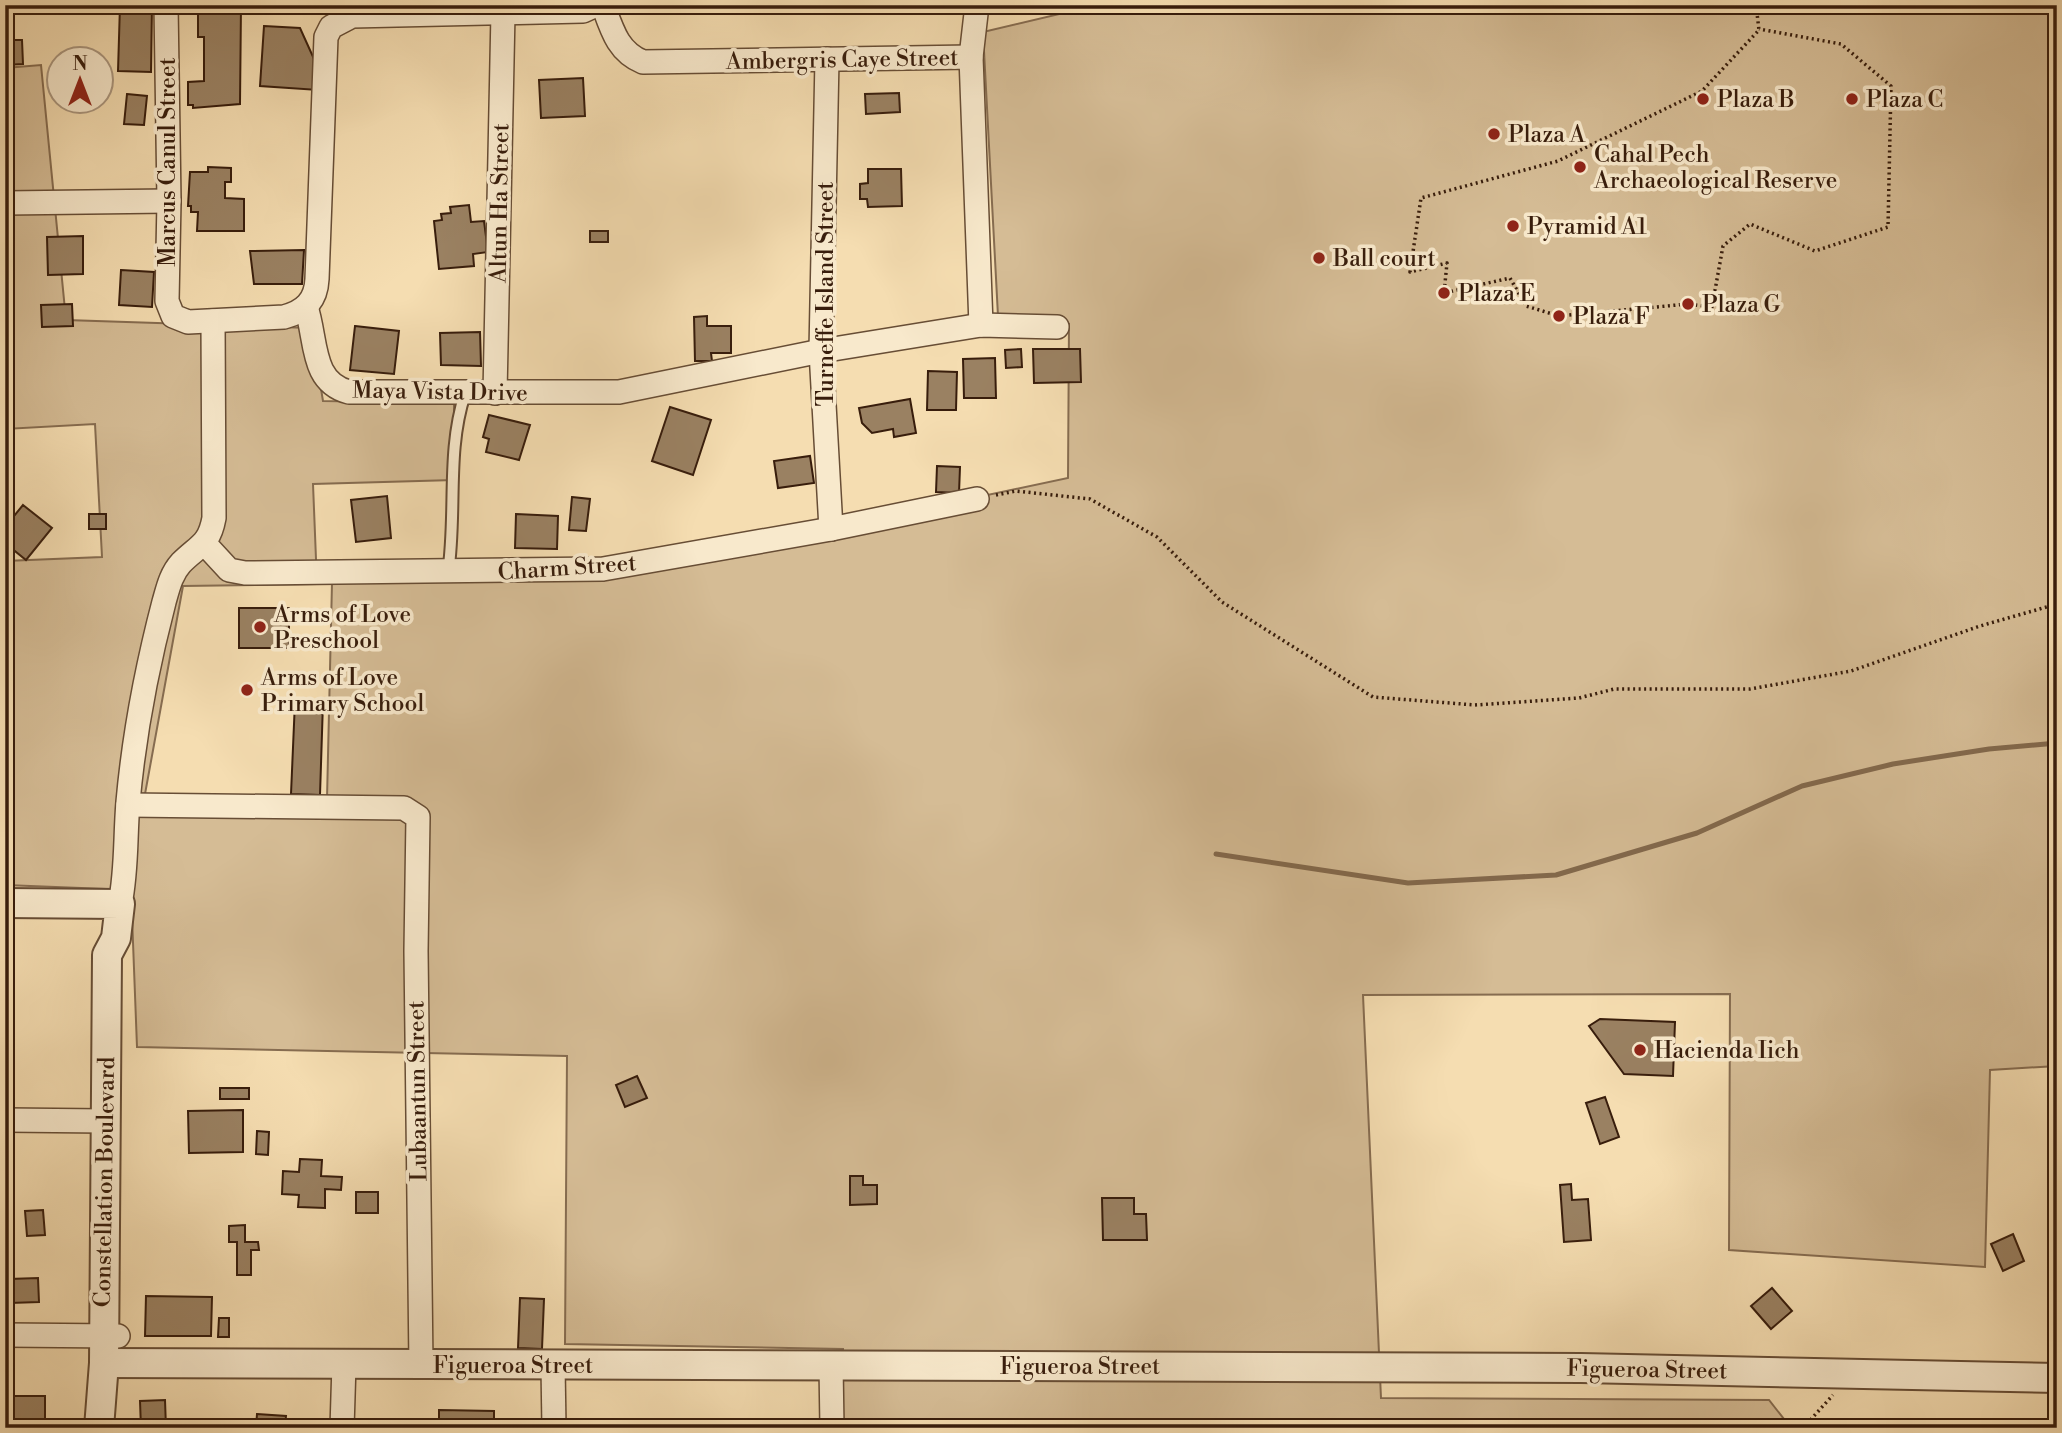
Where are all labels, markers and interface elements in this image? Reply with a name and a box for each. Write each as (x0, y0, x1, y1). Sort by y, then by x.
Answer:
street label: Ambergris Caye Street (725, 44, 959, 76)
north arrow (46, 46, 116, 116)
text: N (72, 52, 88, 76)
street label: Marcus Canul Street (154, 57, 182, 267)
place label: Plaza B (1717, 86, 1795, 114)
place label: Plaza C (1866, 86, 1943, 114)
marker: Plaza B (1695, 91, 1711, 107)
marker: Plaza C (1844, 91, 1860, 107)
place label: Plaza A (1508, 121, 1587, 149)
street label: Altun Ha Street (485, 123, 515, 284)
marker: Plaza A (1486, 126, 1502, 142)
place label: Cahal Pech Archaeological Reserve (1593, 141, 1837, 195)
marker: Cahal Pech Archaeological Reserve (1572, 159, 1588, 175)
street label: Turneffe Island Street (812, 182, 840, 407)
place label: Pyramid A1 (1527, 213, 1647, 241)
marker: Pyramid A1 (1505, 218, 1521, 234)
place label: Ball court (1332, 245, 1436, 273)
marker: Ball court (1311, 250, 1327, 266)
place label: Plaza E (1458, 280, 1536, 308)
marker: Plaza E (1436, 285, 1452, 301)
place label: Plaza G (1702, 291, 1781, 319)
marker: Plaza G (1680, 296, 1696, 312)
place label: Plaza F (1573, 303, 1650, 331)
marker: Plaza F (1551, 308, 1567, 324)
street label: Maya Vista Drive (352, 376, 528, 408)
street label: Charm Street (497, 549, 637, 587)
place label: Arms of Love Preschool (273, 601, 411, 655)
marker: Arms of Love Preschool (252, 619, 268, 635)
place label: Arms of Love Primary School (260, 664, 424, 718)
marker: Arms of Love Primary School (239, 682, 255, 698)
street label: Lubaantun Street (402, 1000, 434, 1182)
place label: Hacienda Iich (1654, 1037, 1800, 1065)
marker: Hacienda Iich (1632, 1042, 1648, 1058)
street label: Constellation Boulevard (89, 1056, 121, 1308)
street label: Figueroa Street (433, 1352, 593, 1380)
street label: Figueroa Street (1000, 1353, 1160, 1381)
street label: Figueroa Street (1566, 1355, 1727, 1385)

